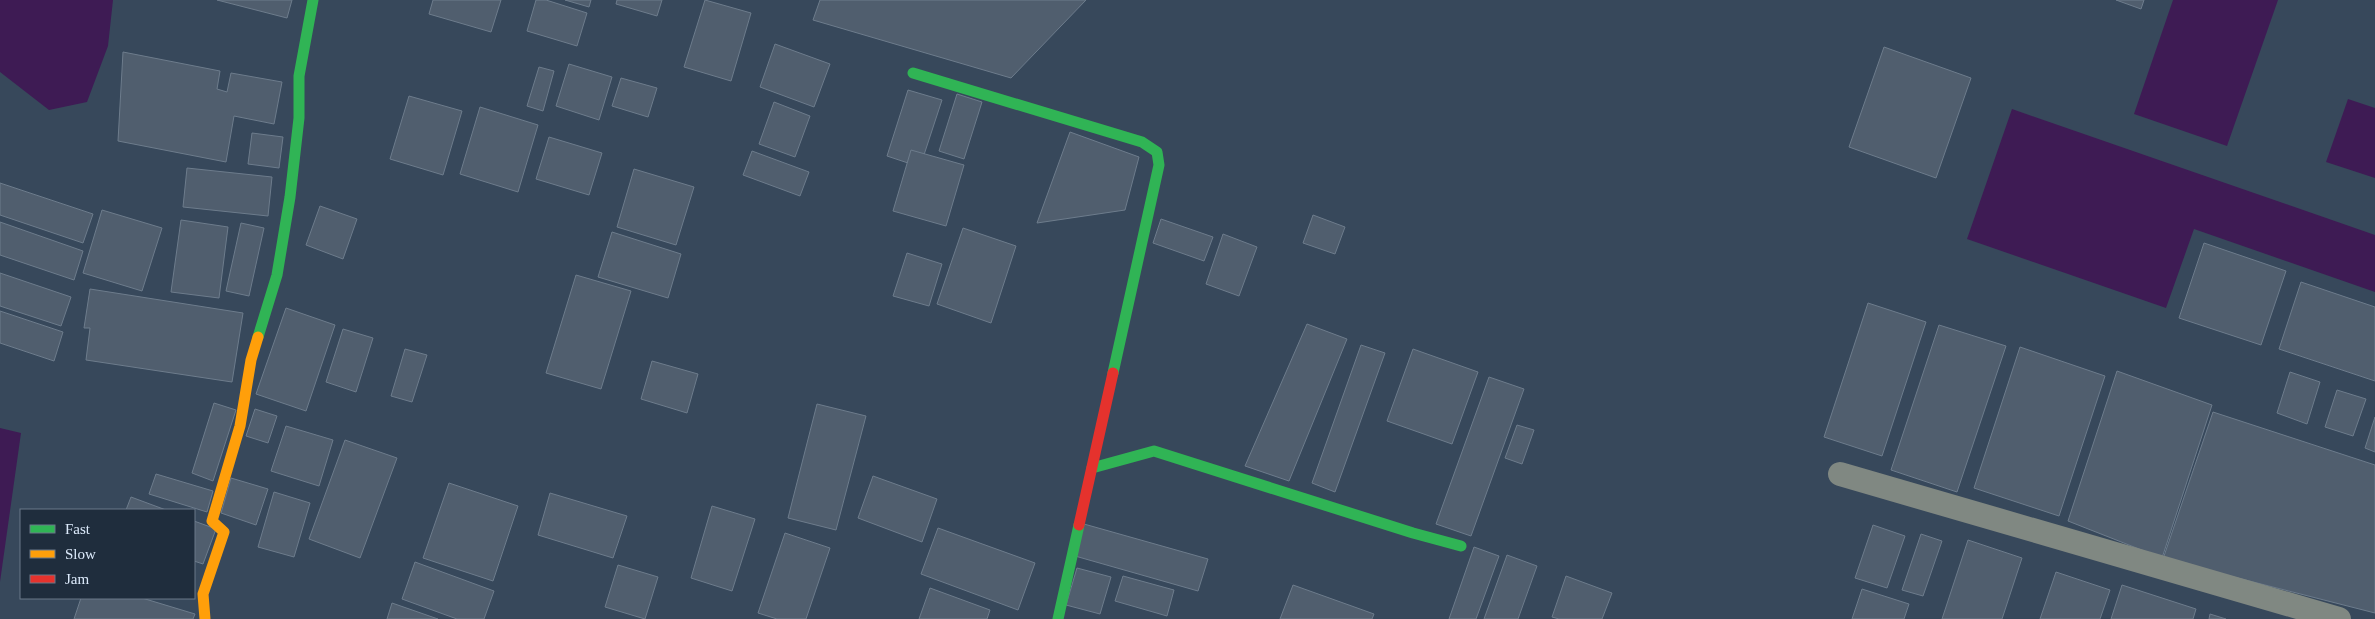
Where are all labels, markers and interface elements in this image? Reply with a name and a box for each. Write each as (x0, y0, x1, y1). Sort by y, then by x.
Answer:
legend (20, 509, 195, 599)
text: Fast (65, 521, 91, 537)
text: Slow (65, 546, 96, 562)
text: Jam (65, 571, 89, 587)

